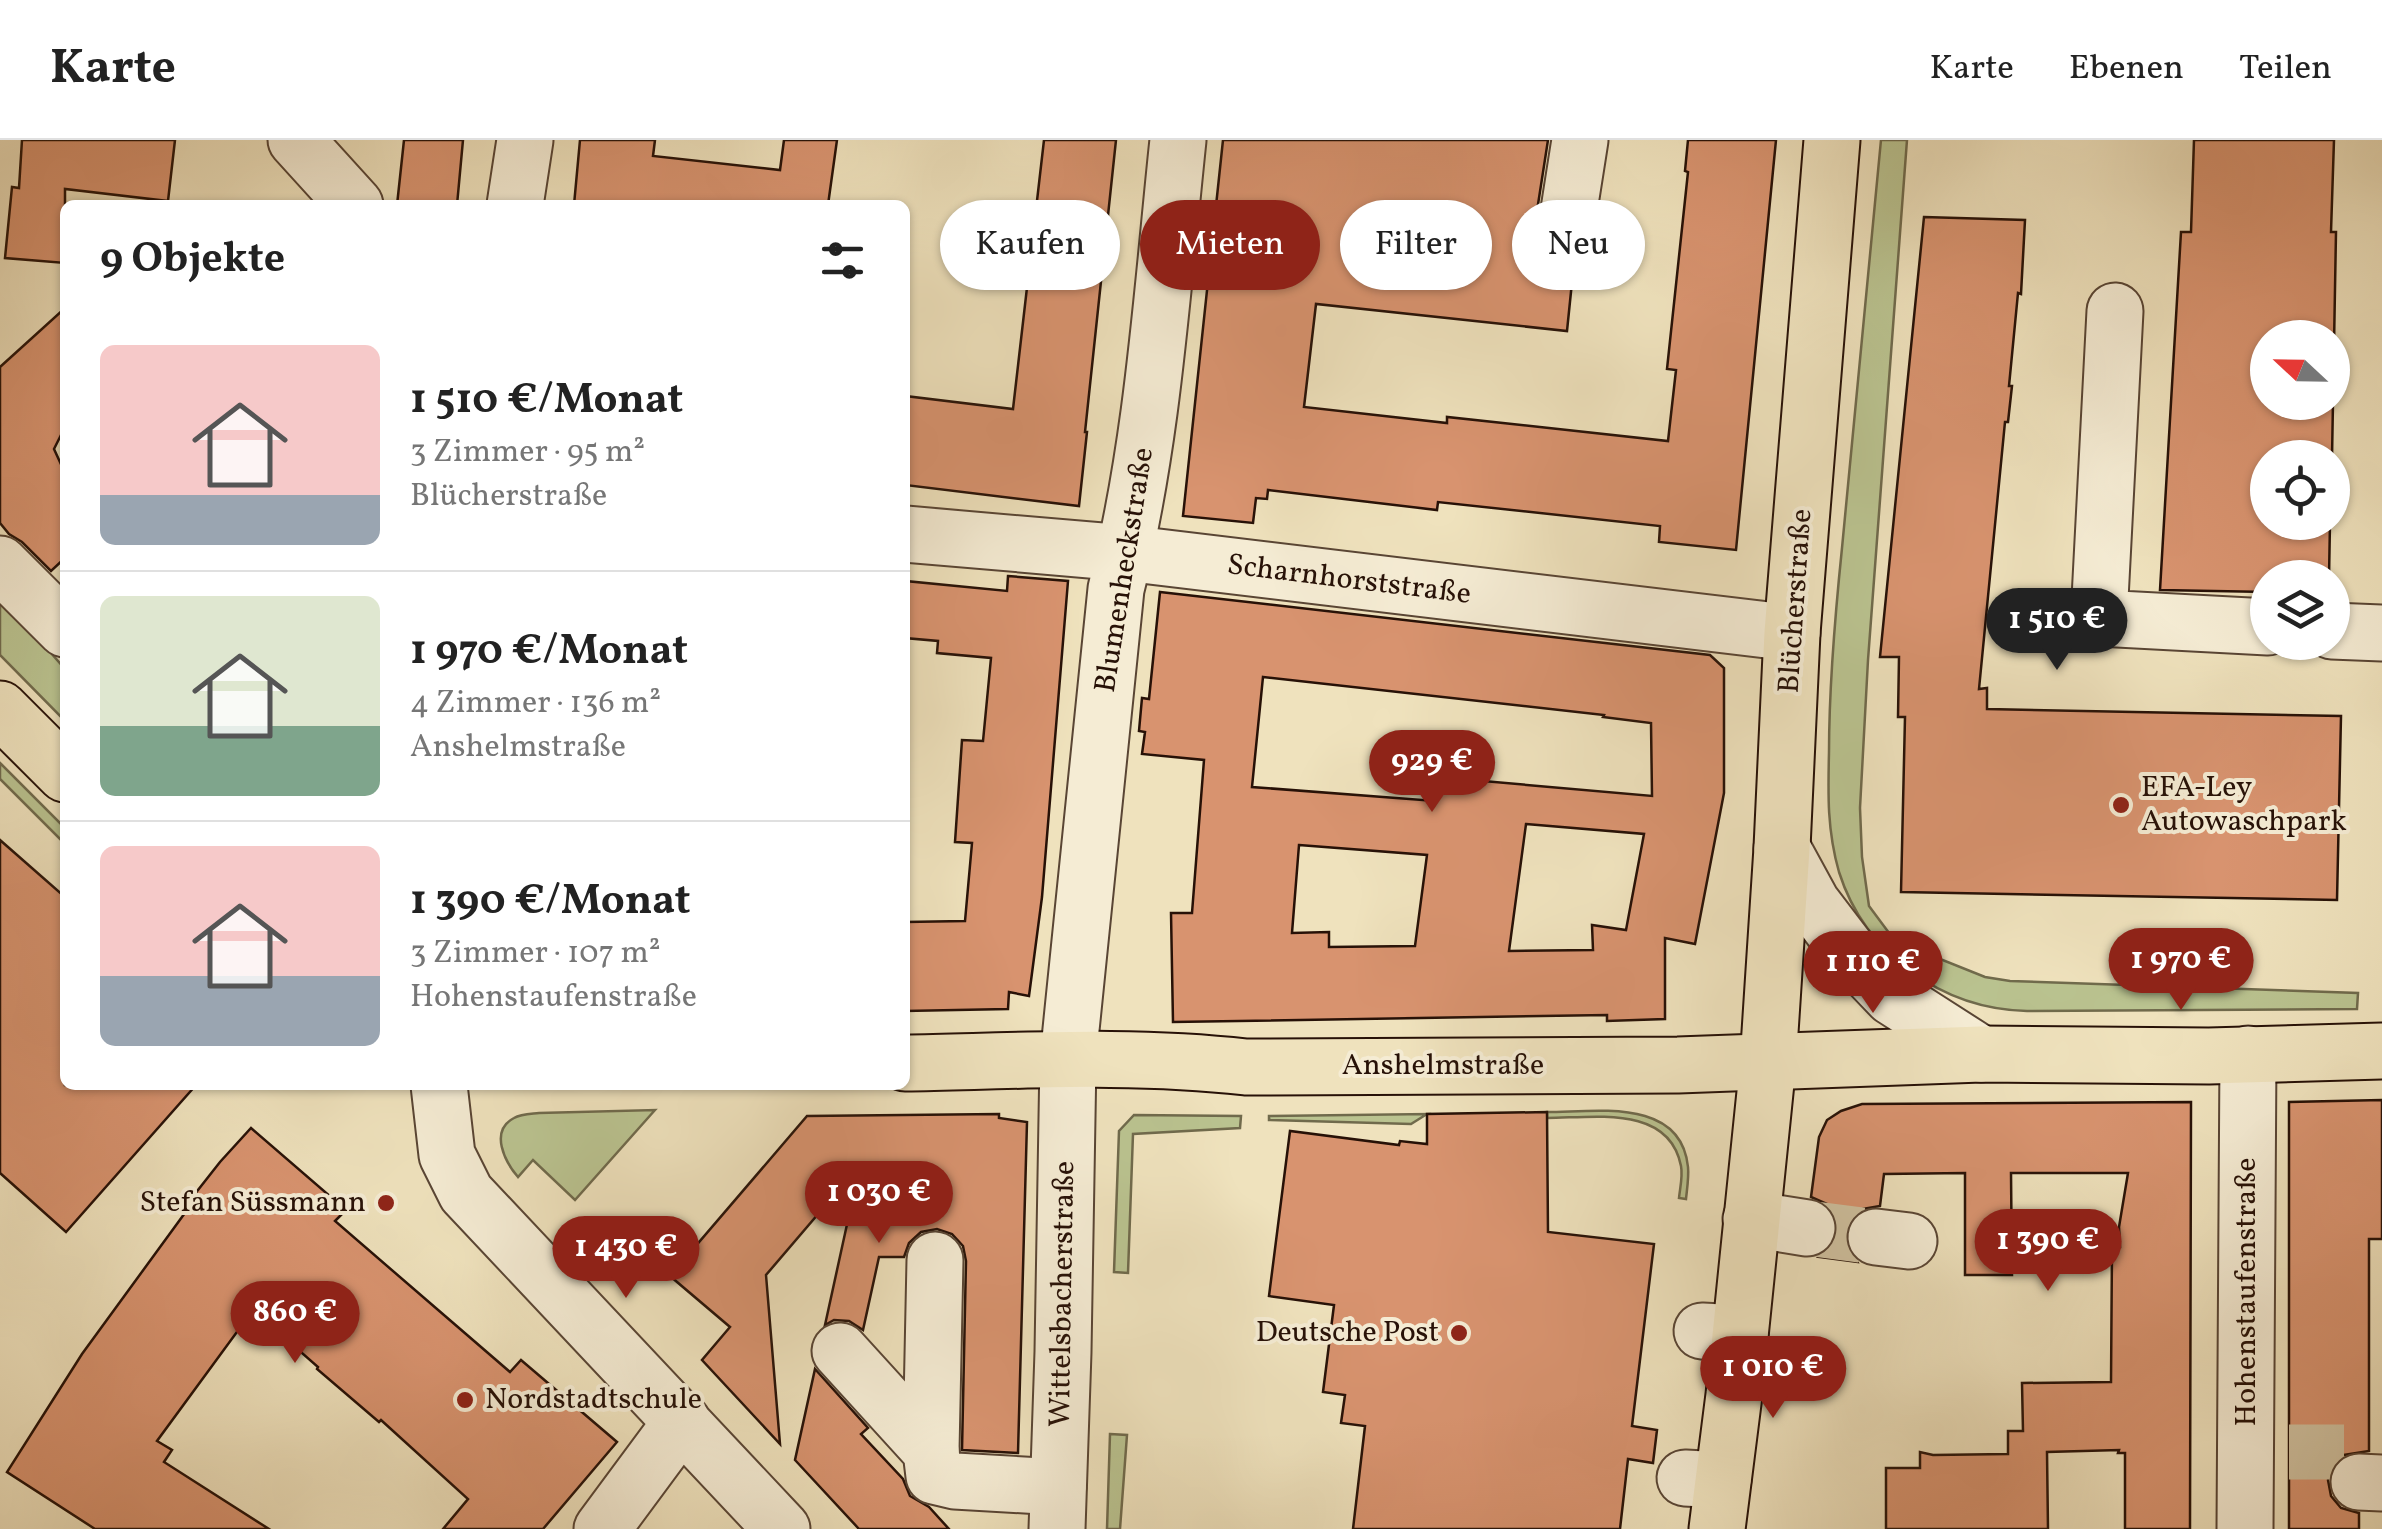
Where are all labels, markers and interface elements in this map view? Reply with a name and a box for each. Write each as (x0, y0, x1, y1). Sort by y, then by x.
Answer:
text: Karte (50, 36, 176, 103)
text: Karte (1929, 45, 2014, 93)
text: Ebenen (2069, 45, 2184, 93)
text: Teilen (2239, 45, 2332, 93)
chip: Kaufen (940, 200, 1120, 290)
chip: Mieten (1140, 200, 1320, 290)
chip: Filter (1340, 200, 1492, 290)
chip: Neu (1512, 200, 1645, 290)
text: 9 Objekte (100, 231, 285, 290)
icon: filters (815, 233, 870, 288)
north arrow (2250, 320, 2350, 420)
map controls (2250, 320, 2350, 660)
text: 1 510 €/Monat (410, 372, 683, 431)
icon: home (180, 385, 300, 505)
text: 3 Zimmer · 95 m² (410, 431, 645, 475)
button: locate (2250, 440, 2350, 540)
street label: Blumenheckstraße (1085, 445, 1165, 695)
text: Blücherstraße (410, 475, 607, 519)
street label: Blücherstraße (1769, 507, 1823, 695)
street label: Scharnhorststraße (1225, 544, 1473, 616)
button: layers (2250, 560, 2350, 660)
pin: 1 510 € (1965, 588, 2149, 673)
text: 1 510 € (2008, 598, 2106, 642)
text: 1 970 €/Monat (410, 623, 688, 682)
icon: home (180, 636, 300, 756)
text: 4 Zimmer · 136 m² (410, 682, 661, 726)
text: Anshelmstraße (410, 726, 626, 770)
pin: 929 € (1362, 730, 1502, 815)
text: 929 € (1391, 740, 1473, 784)
place label: EFA-Ley Autowaschpark (2141, 767, 2347, 843)
marker: EFA-Ley Autowaschpark (2110, 794, 2132, 816)
text: 1 390 €/Monat (410, 873, 691, 932)
icon: home (180, 886, 300, 1006)
pin: 1 970 € (2089, 928, 2273, 1013)
pin: 1 110 € (1781, 931, 1965, 1016)
text: 3 Zimmer · 107 m² (410, 932, 661, 976)
text: 1 970 € (2131, 938, 2231, 982)
text: 1 110 € (1826, 941, 1920, 985)
text: Hohenstaufenstraße (410, 976, 697, 1020)
street label: Anshelmstraße (1342, 1045, 1544, 1087)
street label: Hohenstaufenstraße (2226, 1158, 2268, 1426)
street label: Wittelsbacherstraße (1040, 1160, 1086, 1428)
pin: 1 030 € (787, 1161, 971, 1246)
text: 1 030 € (827, 1171, 931, 1215)
place label: Stefan Süssmann (139, 1182, 366, 1224)
marker: Stefan Süssmann (375, 1192, 397, 1214)
pin: 1 390 € (1956, 1209, 2140, 1294)
pin: 1 430 € (534, 1216, 718, 1301)
text: 1 390 € (1997, 1219, 2099, 1263)
text: 1 430 € (574, 1226, 678, 1270)
pin: 860 € (225, 1281, 365, 1366)
text: 860 € (253, 1291, 337, 1335)
place label: Deutsche Post (1256, 1312, 1439, 1354)
marker: Deutsche Post (1448, 1322, 1470, 1344)
pin: 1 010 € (1681, 1336, 1865, 1421)
text: 1 010 € (1722, 1346, 1824, 1390)
place label: Nordstadtschule (485, 1379, 702, 1421)
marker: Nordstadtschule (454, 1389, 476, 1411)

